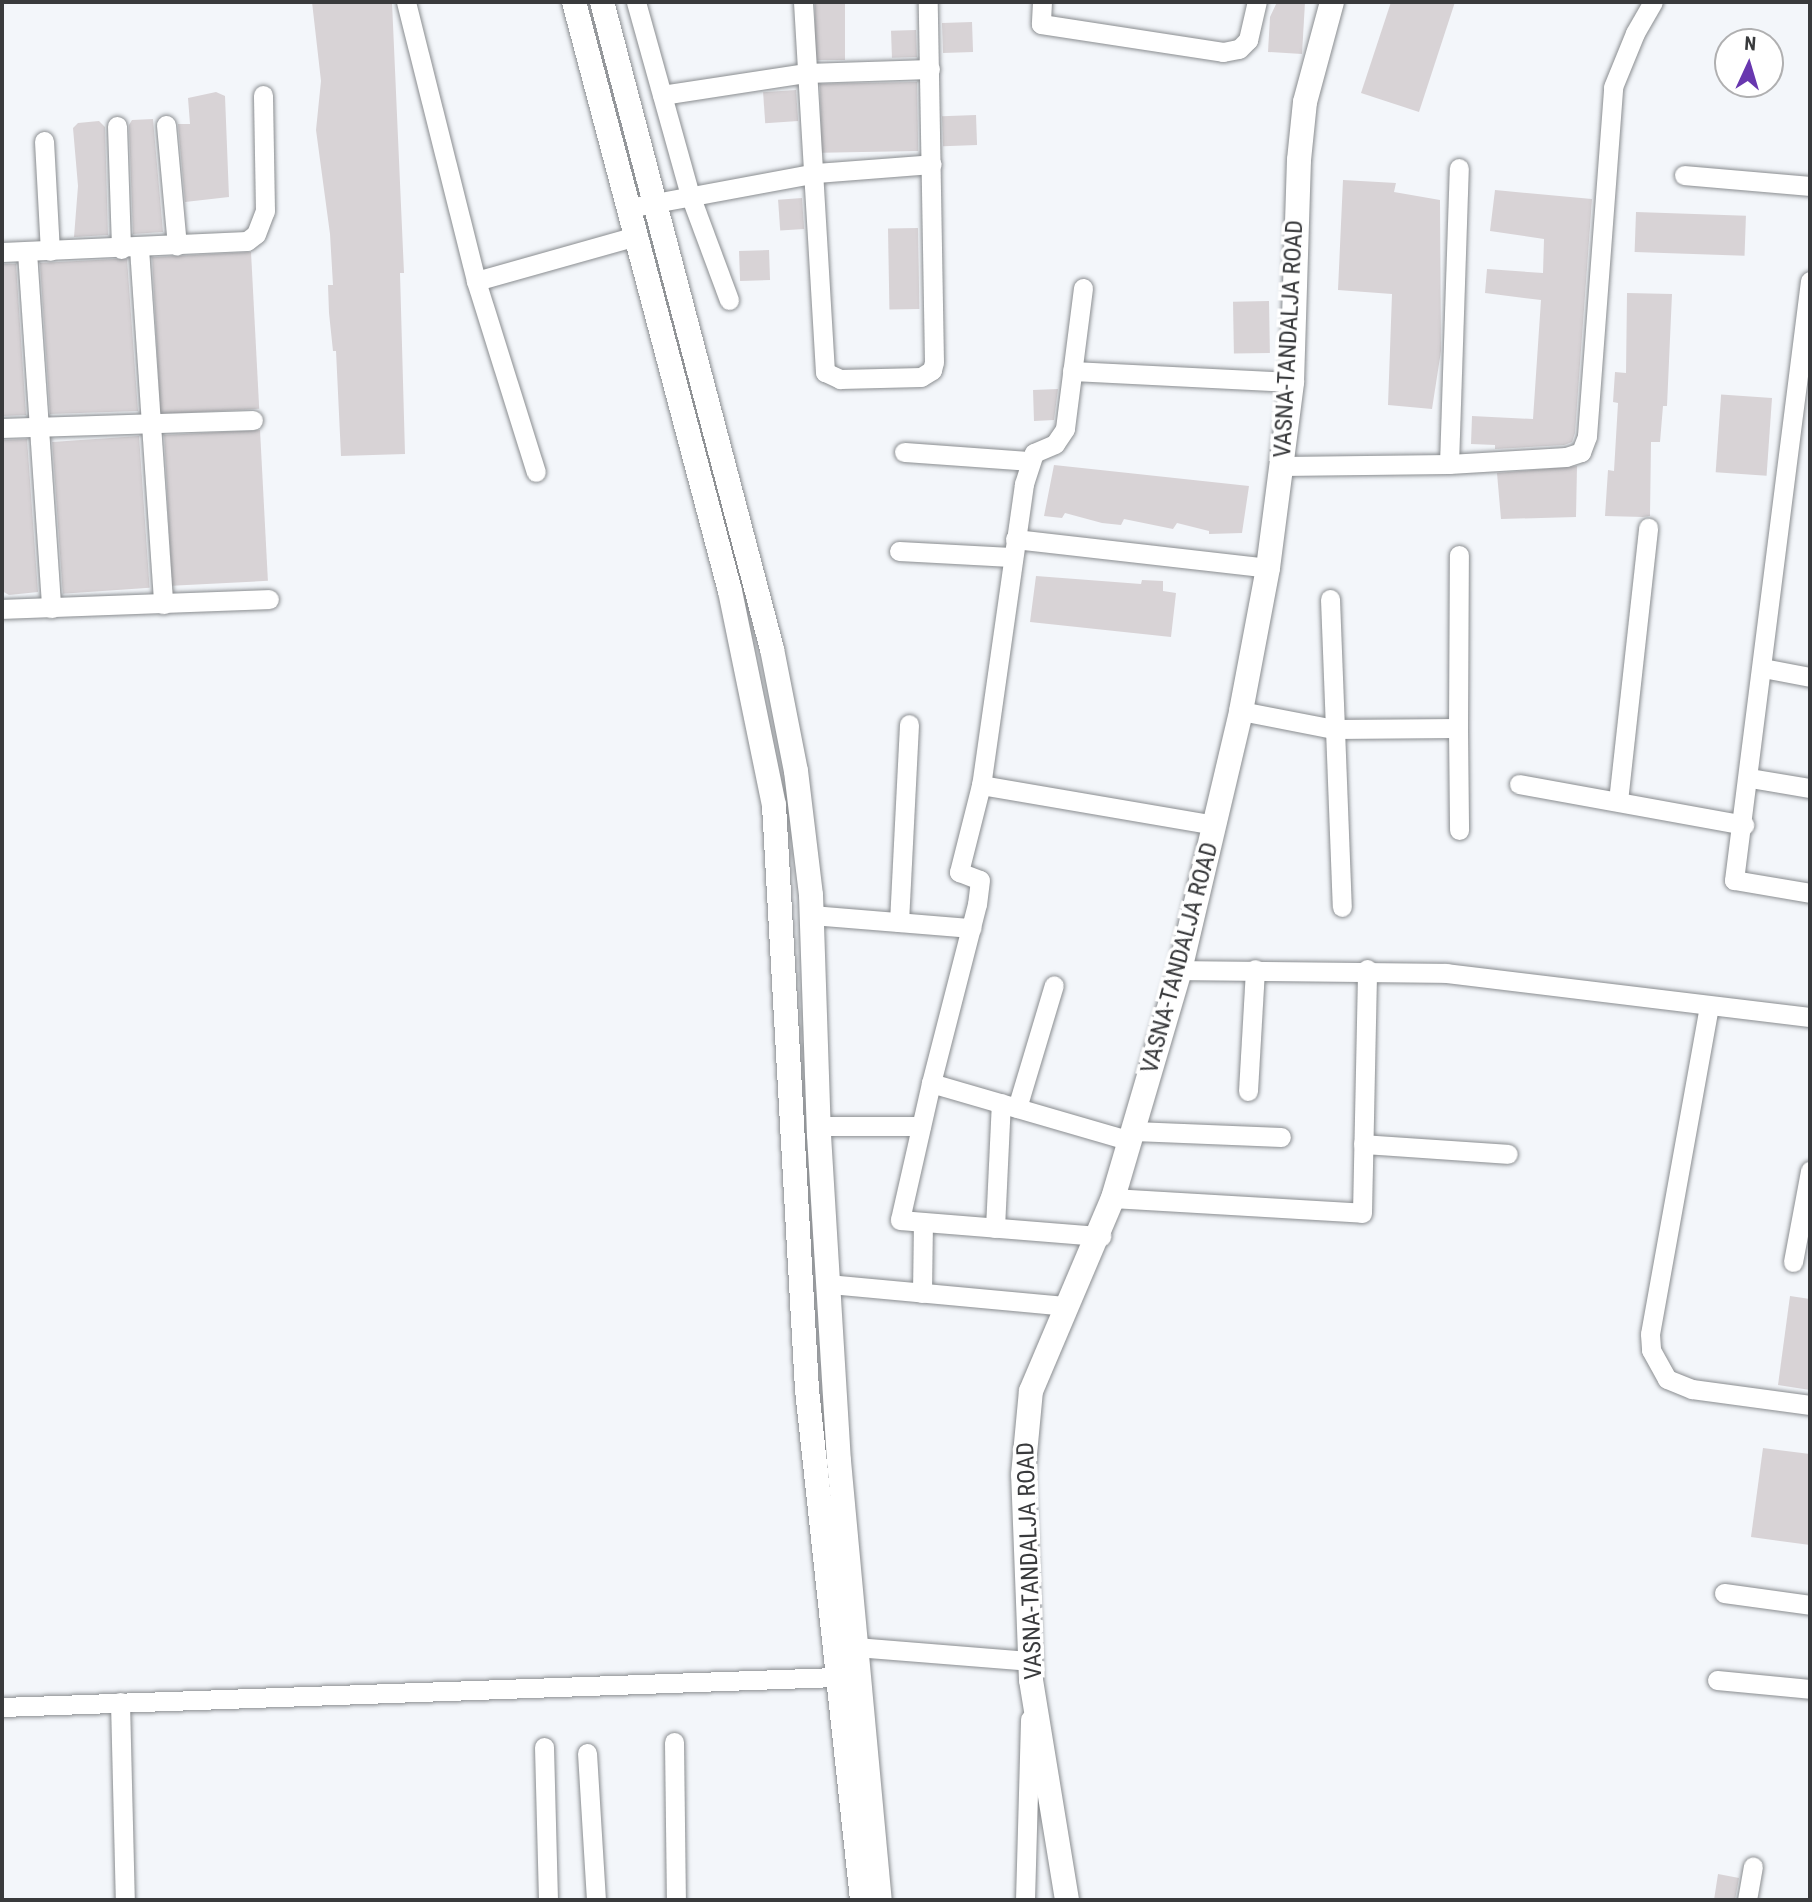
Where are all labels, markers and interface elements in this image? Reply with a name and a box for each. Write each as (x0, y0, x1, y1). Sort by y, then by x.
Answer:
north arrow (1714, 28, 1784, 98)
text: N (1744, 32, 1757, 55)
street label: VASNA-TANDALJA ROAD (1268, 219, 1310, 459)
street label: VASNA-TANDALJA ROAD (1135, 839, 1225, 1077)
street label: VASNA-TANDALJA ROAD (1011, 1442, 1049, 1680)

